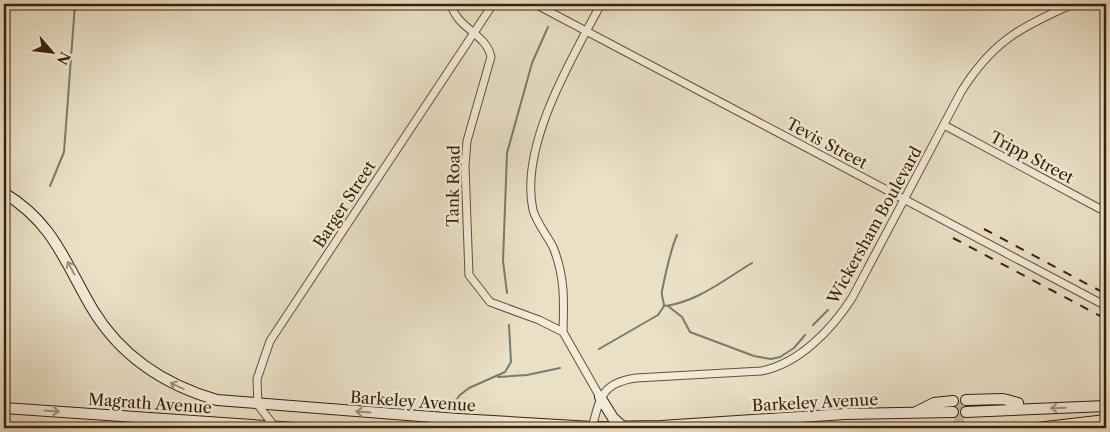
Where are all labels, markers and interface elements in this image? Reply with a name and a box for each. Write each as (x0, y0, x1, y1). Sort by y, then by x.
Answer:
north arrow (28, 28, 78, 78)
text: N (53, 49, 74, 68)
street label: Tevis Street (783, 113, 871, 173)
street label: Tripp Street (987, 127, 1078, 188)
street label: Wickersham Boulevard (822, 143, 926, 308)
street label: Tank Road (442, 145, 464, 227)
street label: Barger Street (308, 156, 380, 251)
one-way arrow (66, 260, 76, 275)
one-way arrow (170, 381, 185, 390)
street label: Barkeley Avenue (349, 387, 477, 415)
street label: Magrath Avenue (87, 389, 213, 417)
street label: Barkeley Avenue (751, 389, 879, 415)
one-way arrow (1050, 404, 1066, 413)
one-way arrow (44, 406, 60, 416)
one-way arrow (355, 408, 371, 417)

